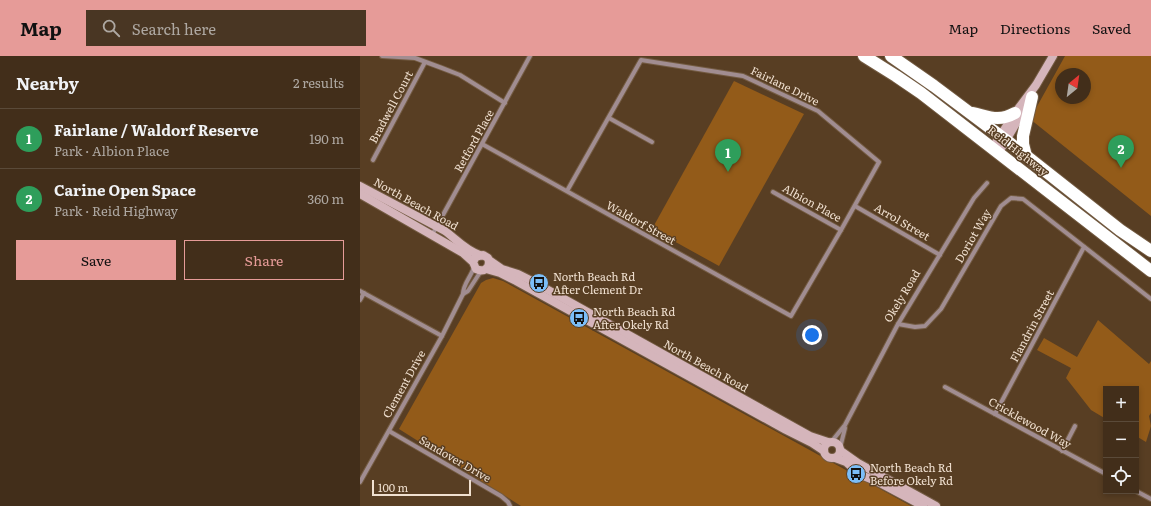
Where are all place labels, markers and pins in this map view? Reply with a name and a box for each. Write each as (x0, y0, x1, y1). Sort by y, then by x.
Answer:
pin: 2 (1108, 135, 1134, 168)
pin: 1 (715, 139, 741, 172)
place label: North Beach Rd After Clement Dr (553, 268, 643, 297)
bus stop icon: North Beach Rd After Clement Dr (528, 272, 550, 294)
place label: North Beach Rd After Okely Rd (593, 303, 675, 332)
bus stop icon: North Beach Rd After Okely Rd (568, 307, 590, 329)
place label: North Beach Rd Before Okely Rd (870, 459, 953, 488)
bus stop icon: North Beach Rd Before Okely Rd (845, 463, 867, 485)

